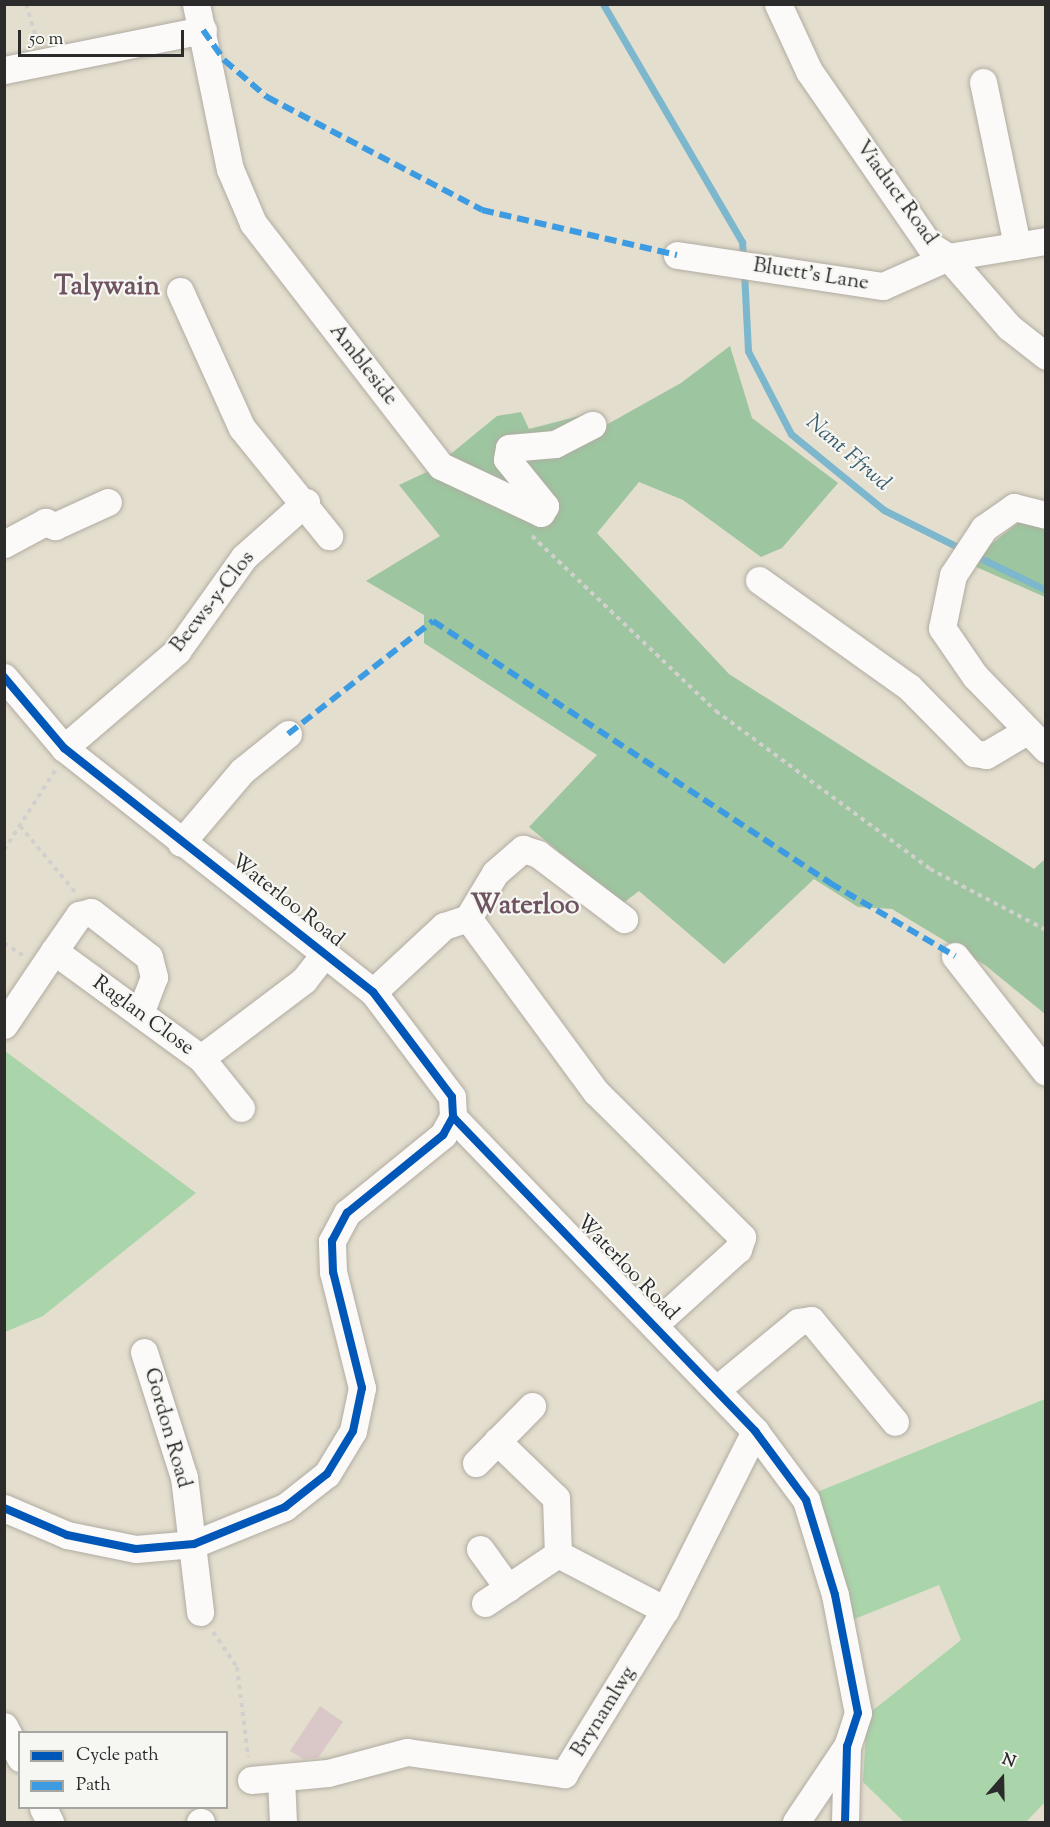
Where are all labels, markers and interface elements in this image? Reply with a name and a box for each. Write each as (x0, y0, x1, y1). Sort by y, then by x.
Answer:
scale bar (21, 18, 188, 56)
text: 50 m (29, 27, 63, 53)
street label: Viaduct Road (850, 136, 942, 250)
street label: Bluett's Lane (751, 253, 871, 297)
district label: Talywain (54, 272, 160, 304)
street label: Ambleside (323, 319, 403, 411)
water label: Nant Ffrwd (799, 410, 895, 498)
street label: Becws-y-Clos (166, 546, 260, 658)
street label: Waterloo Road (225, 849, 349, 953)
district label: Waterloo (470, 891, 580, 923)
street label: Raglan Close (87, 971, 199, 1061)
street label: Waterloo Road (570, 1210, 684, 1326)
street label: Gordon Road (138, 1365, 196, 1491)
street label: Brynamlwg (566, 1662, 642, 1762)
legend (18, 1731, 228, 1809)
text: Cycle path (76, 1743, 159, 1769)
north arrow (972, 1749, 1032, 1809)
text: N (998, 1749, 1018, 1775)
text: Path (76, 1773, 111, 1799)

